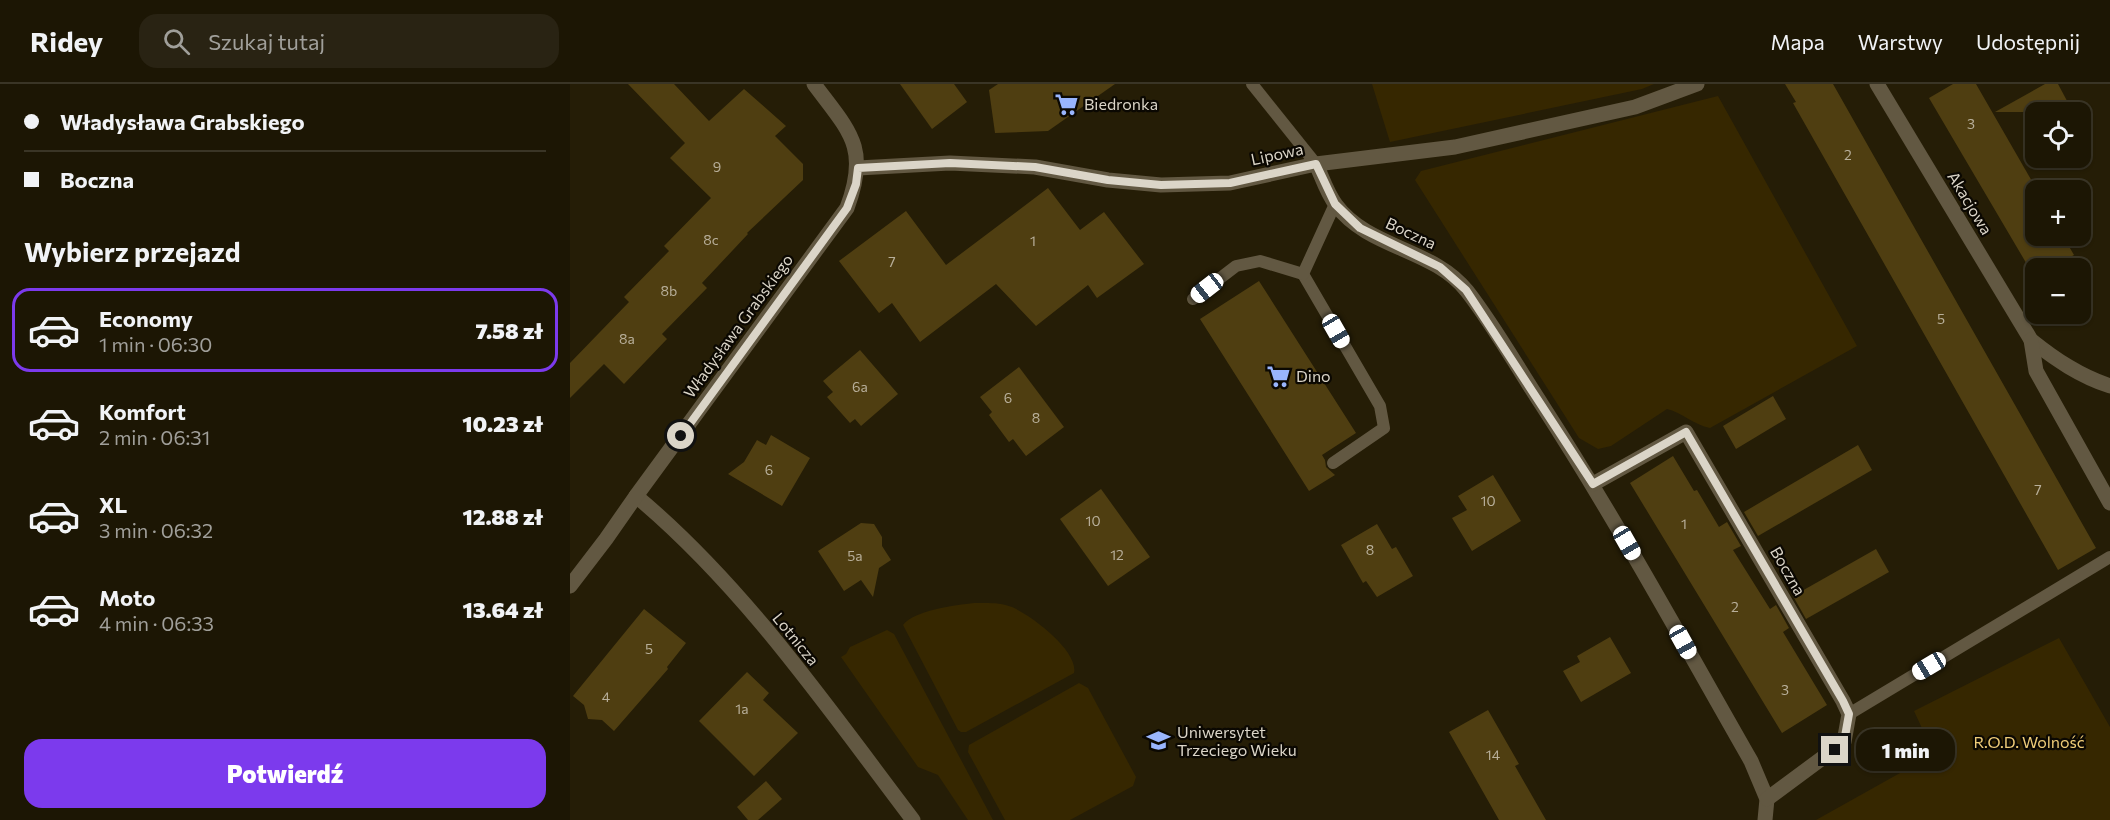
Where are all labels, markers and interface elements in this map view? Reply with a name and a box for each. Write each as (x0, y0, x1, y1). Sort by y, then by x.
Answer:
search box (139, 14, 559, 68)
text: Ridey (30, 24, 103, 58)
icon: search (160, 25, 193, 58)
text: Szukaj tutaj (208, 28, 325, 55)
text: Mapa (1771, 29, 1825, 54)
text: Warstwy (1858, 29, 1943, 54)
text: Udostępnij (1976, 29, 2080, 54)
supermarket icon: Biedronka (1053, 91, 1079, 117)
place label: Biedronka (1084, 94, 1158, 113)
map controls (2025, 102, 2091, 324)
button: locate (2025, 102, 2091, 168)
text: Władysława Grabskiego (60, 108, 305, 135)
house number: 3 (1967, 115, 1975, 132)
street label: Lipowa (1249, 139, 1305, 168)
house number: 2 (1844, 146, 1852, 163)
house number: 9 (713, 158, 721, 175)
text: Boczna (60, 166, 134, 193)
street label: Akacjowa (1944, 168, 1997, 238)
button: + (2025, 180, 2091, 246)
street label: Boczna (1383, 213, 1439, 252)
house number: 8c (703, 231, 719, 248)
house number: 1 (1030, 232, 1036, 249)
text: Wybierz przejazd (24, 235, 241, 268)
street label: Władysława Grabskiego (679, 250, 796, 401)
house number: 7 (888, 253, 896, 270)
button: − (2025, 258, 2091, 324)
car (1187, 270, 1227, 306)
house number: 8b (661, 282, 677, 299)
icon: car (27, 303, 81, 357)
text: Economy (99, 305, 193, 332)
house number: 5 (1937, 310, 1945, 327)
car (1319, 311, 1353, 351)
text: 7.58 zł (475, 317, 543, 344)
house number: 8a (619, 330, 635, 347)
text: 1 min · 06:30 (99, 332, 212, 356)
supermarket icon: Dino (1265, 363, 1291, 389)
place label: Dino (1296, 366, 1331, 385)
house number: 6a (852, 378, 868, 395)
house number: 6 (1004, 389, 1012, 406)
icon: car (27, 396, 81, 450)
text: Komfort (99, 398, 186, 425)
house number: 8 (1032, 409, 1040, 426)
text: 10.23 zł (462, 410, 543, 437)
route start (667, 422, 694, 449)
text: 2 min · 06:31 (99, 425, 210, 449)
house number: 6 (765, 461, 773, 478)
house number: 7 (2034, 481, 2042, 498)
icon: car (27, 489, 81, 543)
text: XL (99, 491, 127, 518)
house number: 10 (1480, 492, 1496, 509)
text: 12.88 zł (462, 503, 543, 530)
house number: 10 (1085, 512, 1101, 529)
house number: 1 (1681, 515, 1687, 532)
text: 3 min · 06:32 (99, 518, 213, 542)
car (1610, 523, 1644, 563)
house number: 8 (1366, 541, 1374, 558)
street label: Boczna (1767, 543, 1810, 599)
house number: 12 (1110, 546, 1124, 563)
house number: 5a (847, 547, 863, 564)
icon: car (27, 582, 81, 636)
text: Moto (99, 584, 155, 611)
text: 13.64 zł (463, 596, 543, 623)
house number: 2 (1731, 598, 1739, 615)
street label: Lotnicza (769, 608, 823, 669)
text: 4 min · 06:33 (99, 611, 214, 635)
car (1666, 622, 1700, 662)
house number: 5 (645, 640, 653, 657)
car (1909, 649, 1949, 683)
house number: 3 (1781, 681, 1789, 698)
house number: 4 (602, 688, 611, 705)
house number: 1a (735, 700, 749, 717)
place label: Uniwersytet Trzeciego Wieku (1177, 722, 1297, 759)
school or university icon: Uniwersytet Trzeciego Wieku (1146, 728, 1172, 754)
callout: 1 min (1856, 729, 1955, 771)
park label: R.O.D. Wolność (1973, 732, 2085, 751)
route end (1821, 736, 1848, 763)
text: 1 min (1881, 738, 1930, 762)
button: Potwierdź (24, 739, 546, 808)
house number: 14 (1486, 746, 1501, 763)

